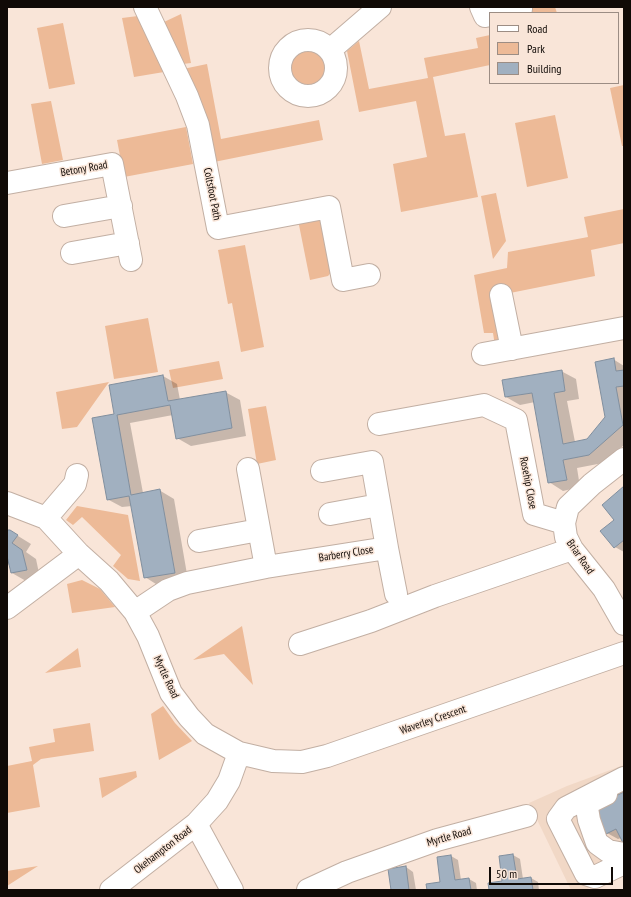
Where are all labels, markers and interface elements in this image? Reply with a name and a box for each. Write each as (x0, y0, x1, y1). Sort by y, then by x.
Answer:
legend (489, 12, 619, 84)
text: Road (527, 21, 547, 36)
text: Park (527, 41, 545, 56)
text: Building (527, 61, 562, 76)
street label: Betony Road (59, 158, 109, 180)
street label: Coltsfoot Path (200, 167, 224, 221)
street label: Rosehip Close (516, 456, 540, 510)
street label: Briar Road (563, 537, 597, 577)
street label: Barberry Close (318, 543, 374, 565)
street label: Myrtle Road (150, 654, 182, 700)
street label: Waverley Crescent (398, 703, 468, 737)
street label: Okehampton Road (132, 823, 194, 877)
street label: Myrtle Road (425, 824, 473, 850)
scale bar (491, 859, 615, 885)
text: 50 m (496, 866, 517, 881)

